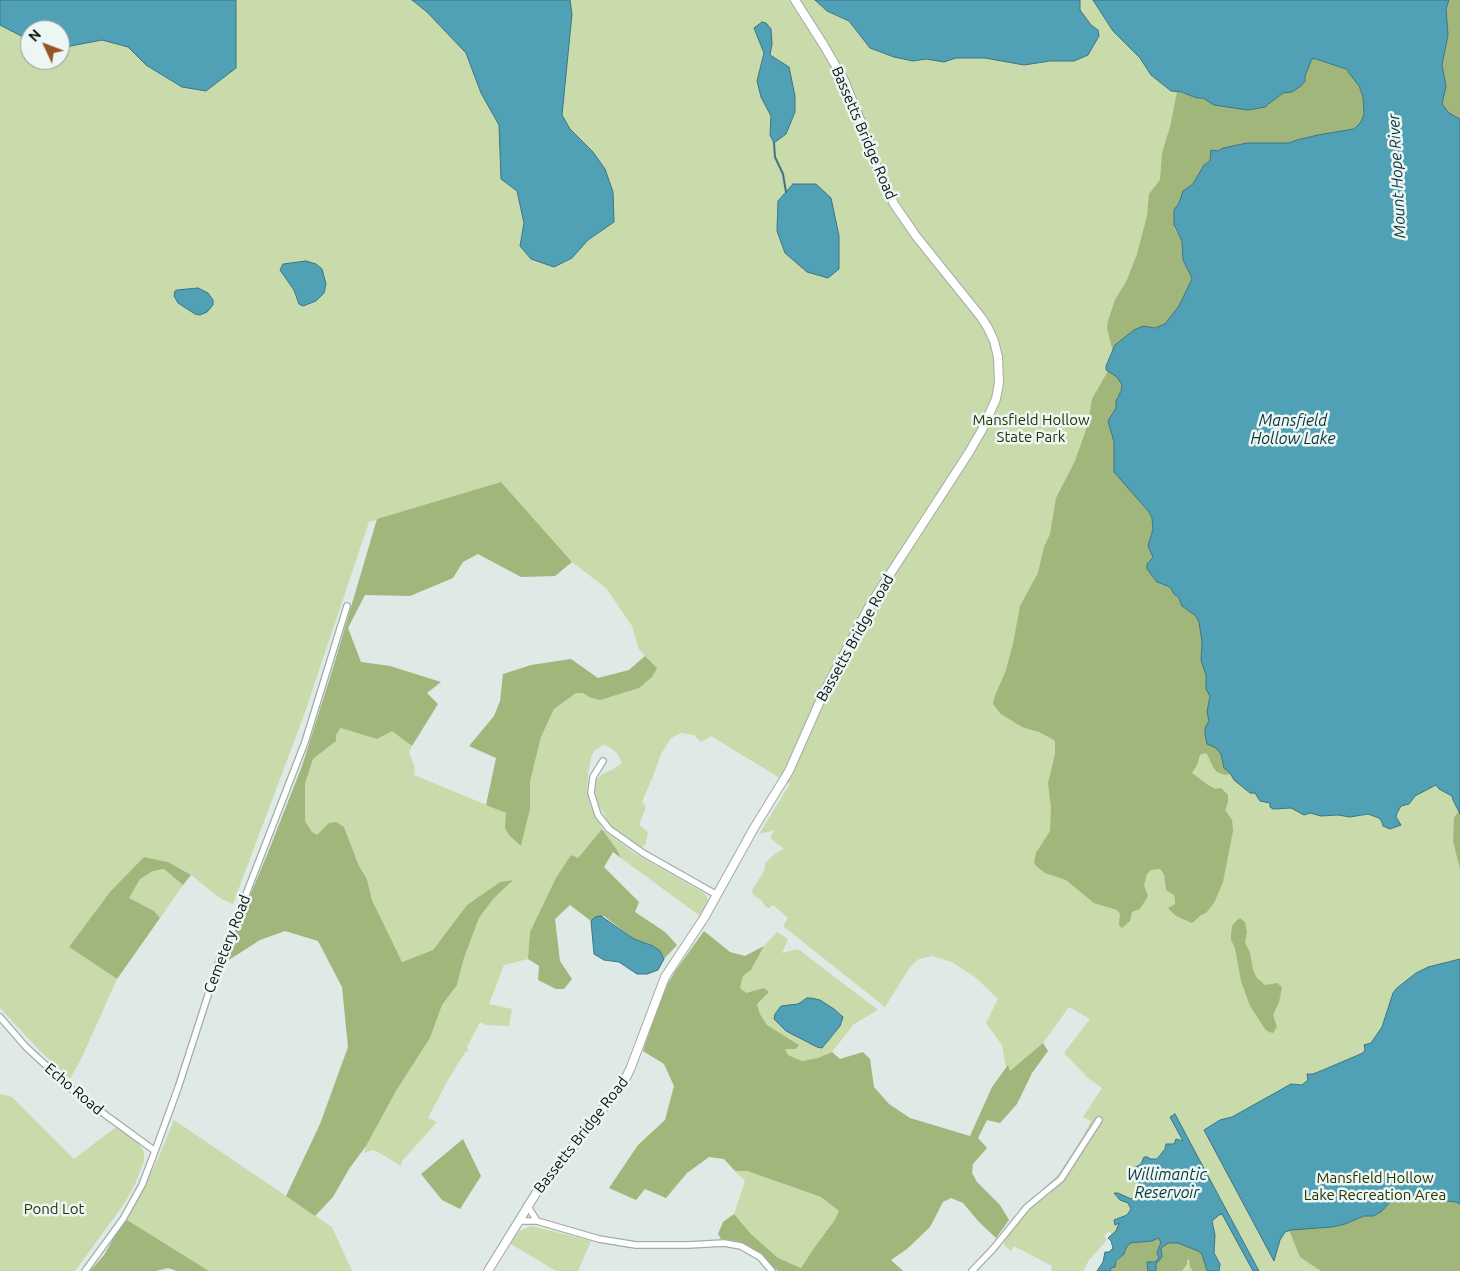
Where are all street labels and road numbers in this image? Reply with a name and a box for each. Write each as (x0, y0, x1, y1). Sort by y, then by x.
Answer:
street label: Bassetts Bridge Road (828, 64, 900, 202)
street label: Bassetts Bridge Road (813, 571, 897, 705)
street label: Cemetery Road (200, 892, 254, 996)
street label: Echo Road (41, 1059, 107, 1119)
street label: Bassetts Bridge Road (530, 1073, 632, 1197)

